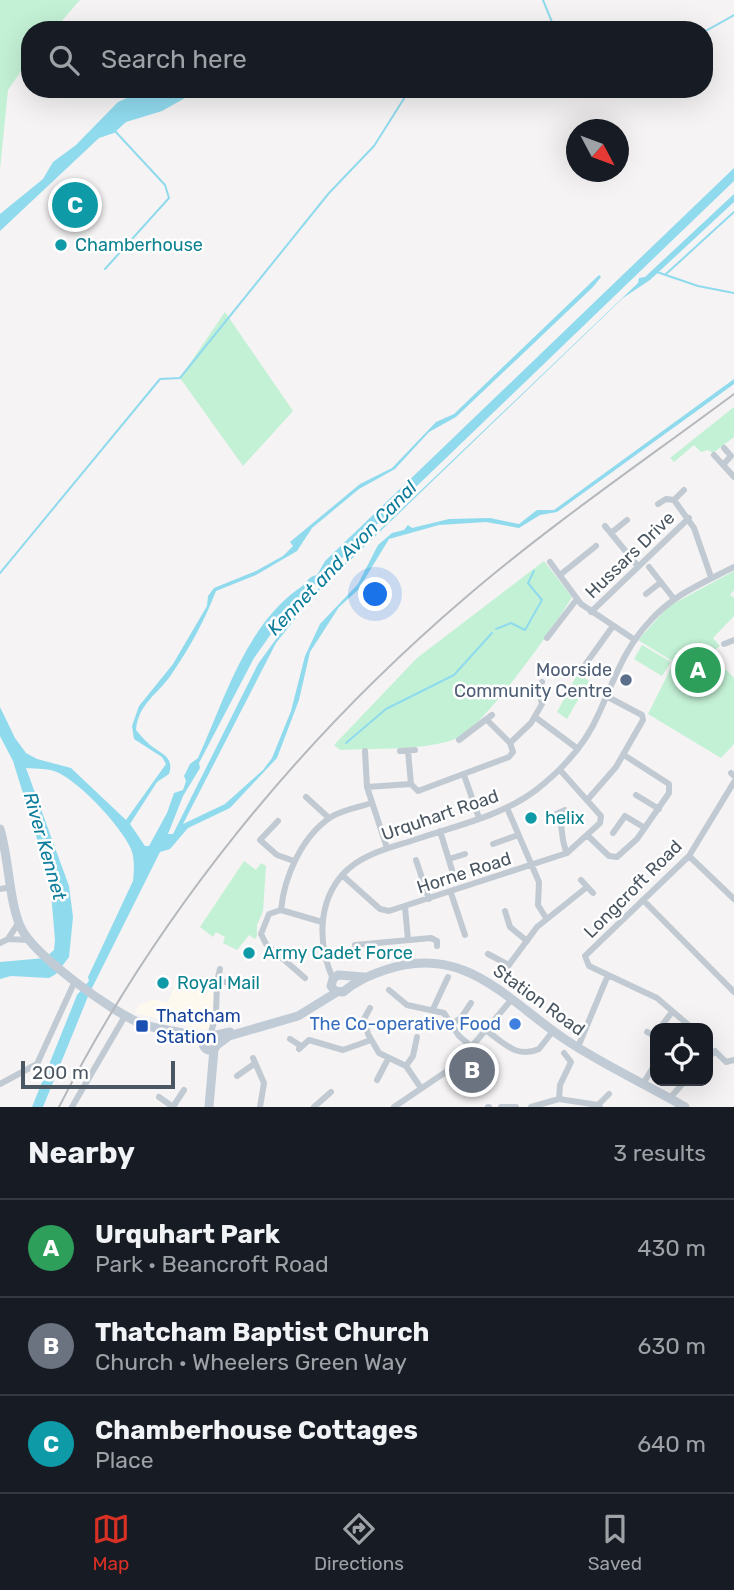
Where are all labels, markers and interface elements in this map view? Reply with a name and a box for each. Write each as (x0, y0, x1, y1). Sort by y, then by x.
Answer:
search box (21, 21, 713, 98)
icon: search (45, 41, 83, 79)
text: Search here (101, 44, 247, 75)
north arrow (566, 119, 629, 182)
pin: C (52, 179, 98, 231)
place label: Chamberhouse (75, 234, 203, 256)
marker: Chamberhouse (53, 237, 69, 253)
water label: Kennet and Avon Canal (262, 476, 422, 640)
street label: Hussars Drive (581, 507, 679, 603)
your location (358, 577, 392, 611)
pin: A (675, 644, 721, 696)
place label: Moorside Community Centre (454, 659, 612, 702)
marker: Moorside Community Centre (618, 672, 634, 688)
street label: Urquhart Road (378, 785, 502, 845)
water label: River Kennet (19, 789, 72, 903)
place label: helix (545, 807, 585, 829)
marker: helix (523, 810, 539, 826)
street label: Longcroft Road (579, 835, 687, 943)
street label: Horne Road (414, 847, 514, 899)
place label: Army Cadet Force (263, 942, 413, 964)
marker: Army Cadet Force (241, 945, 257, 961)
street label: Station Road (489, 959, 589, 1041)
place label: Royal Mail (177, 972, 260, 994)
marker: Royal Mail (155, 975, 171, 991)
place label: Thatcham Station (156, 1005, 241, 1048)
place label: The Co-operative Food (310, 1013, 501, 1035)
marker: The Co-operative Food (507, 1016, 523, 1032)
marker: Thatcham Station (134, 1018, 150, 1034)
map controls (650, 1023, 713, 1086)
button: locate (650, 1023, 713, 1086)
pin: B (449, 1044, 495, 1096)
scale bar (21, 1058, 175, 1090)
text: 200 m (32, 1061, 89, 1084)
text: Nearby (28, 1135, 135, 1171)
text: 3 results (613, 1139, 706, 1167)
text: Urquhart Park (95, 1219, 280, 1250)
text: A (43, 1234, 59, 1262)
text: 430 m (637, 1234, 706, 1262)
text: Park · Beancroft Road (95, 1250, 329, 1278)
text: Thatcham Baptist Church (95, 1317, 429, 1348)
text: B (43, 1332, 59, 1360)
text: 630 m (638, 1332, 706, 1360)
text: Church · Wheelers Green Way (95, 1348, 407, 1376)
text: Chamberhouse Cottages (95, 1415, 418, 1446)
text: C (43, 1430, 59, 1458)
text: 640 m (637, 1430, 706, 1458)
text: Place (95, 1446, 154, 1474)
tab: Map (92, 1510, 130, 1575)
tab: Directions (314, 1510, 404, 1575)
tab: Saved (588, 1510, 642, 1575)

